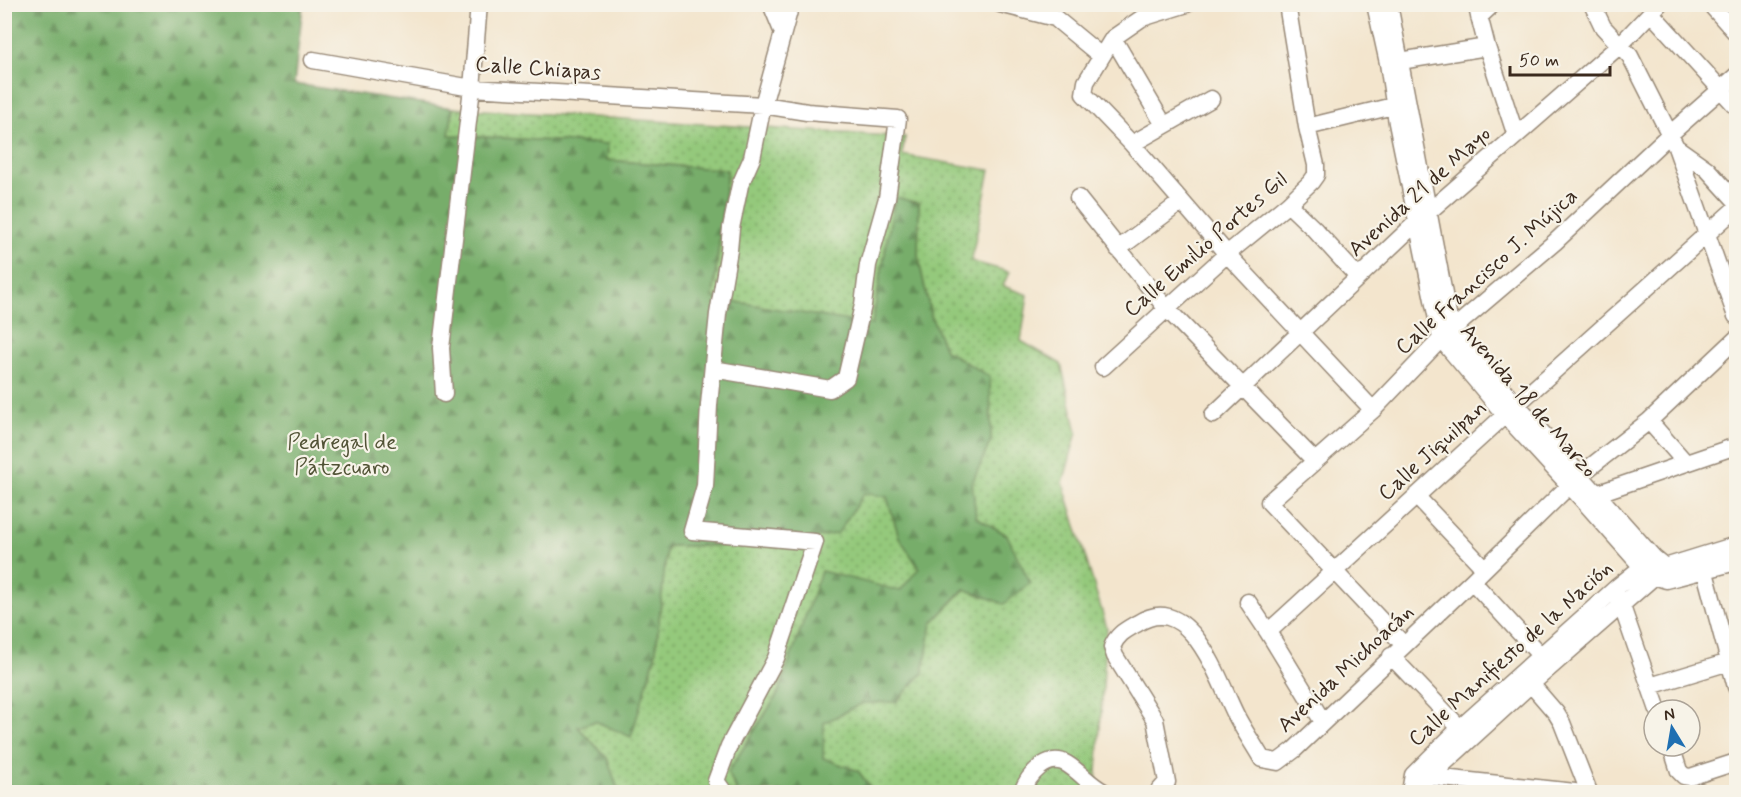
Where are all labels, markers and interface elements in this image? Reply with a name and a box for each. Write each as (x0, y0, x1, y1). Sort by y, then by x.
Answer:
scale bar (1510, 39, 1610, 77)
text: 50 m (1519, 49, 1559, 73)
street label: Calle Chiapas (474, 51, 602, 87)
street label: Avenida 21 de Mayo (1343, 120, 1497, 264)
street label: Calle Emilio Portes Gil (1118, 166, 1294, 324)
street label: Calle Francisco J. Mújica (1390, 183, 1584, 361)
street label: Avenida 18 de Marzo (1453, 318, 1603, 484)
street label: Calle Jiquilpan (1373, 395, 1493, 507)
park label: Pedregal de Pátzcuaro (287, 429, 397, 482)
street label: Calle Manifiesto de la Nación (1403, 555, 1619, 753)
street label: Avenida Michoacán (1272, 599, 1420, 739)
north arrow (1642, 698, 1702, 758)
text: N (1662, 703, 1677, 726)

